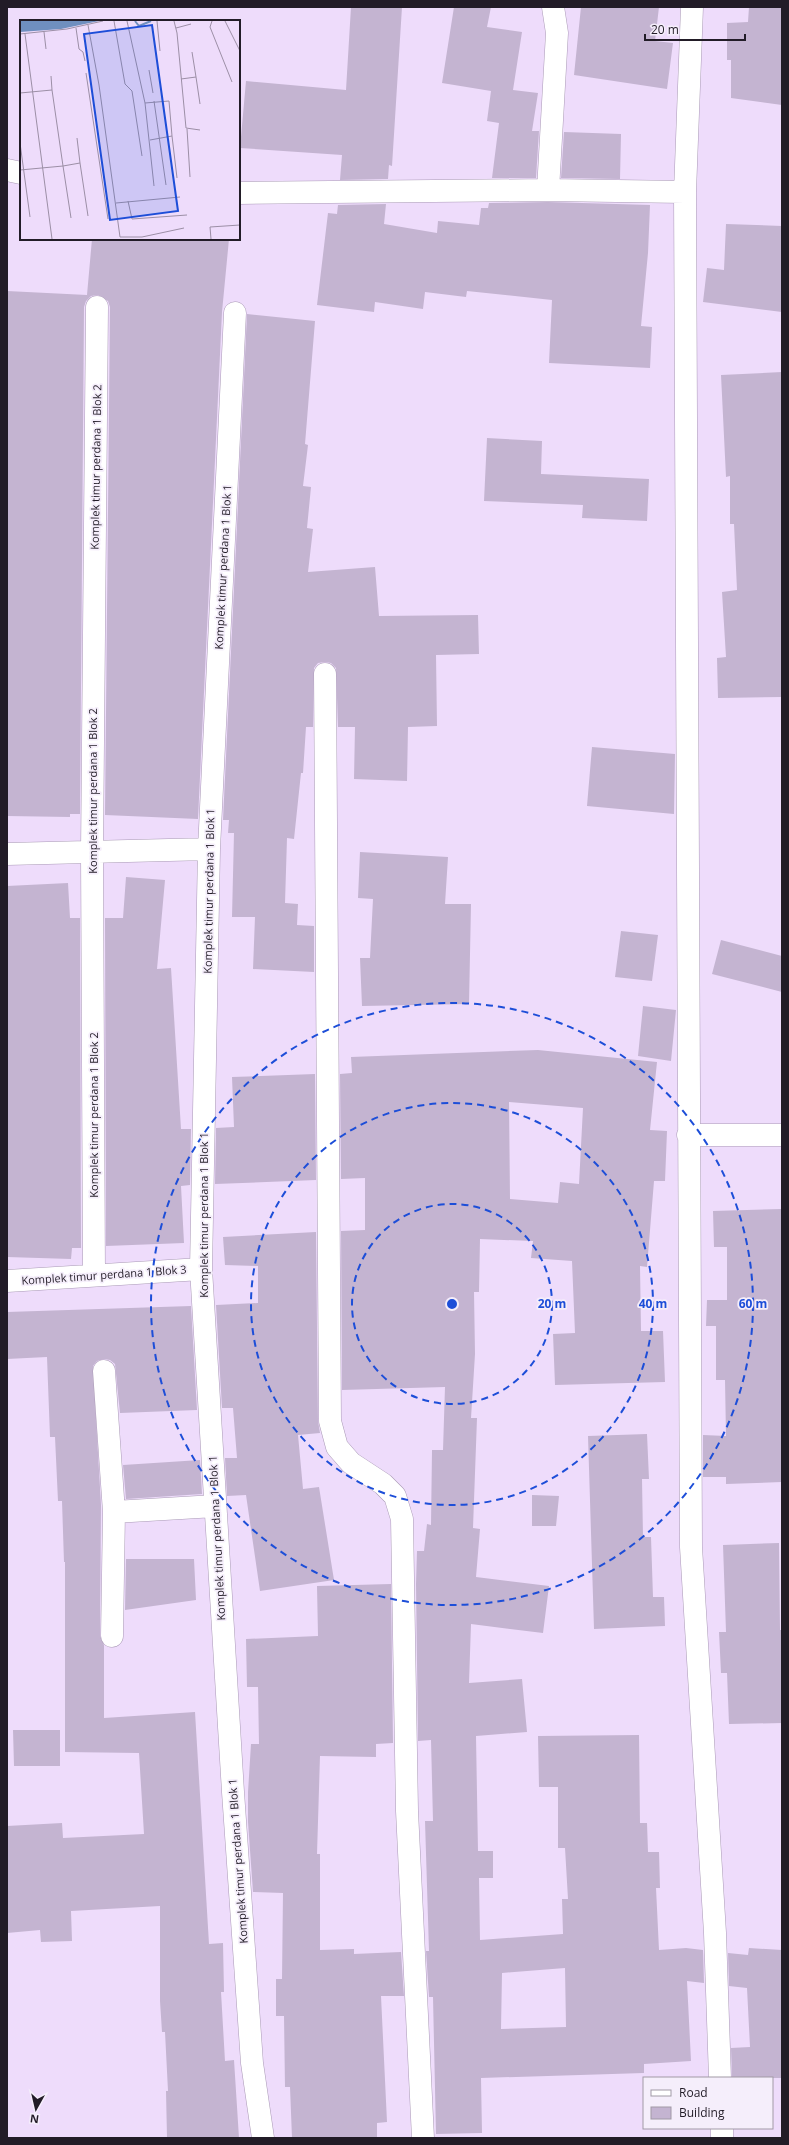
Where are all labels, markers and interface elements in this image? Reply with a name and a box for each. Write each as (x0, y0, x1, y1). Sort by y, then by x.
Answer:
scale bar (645, 16, 745, 42)
inset map (20, 20, 240, 240)
text: 20 m (651, 21, 679, 38)
street label: Komplek timur perdana 1 Blok 2 (87, 384, 104, 550)
street label: Komplek timur perdana 1 Blok 1 (211, 484, 234, 650)
street label: Komplek timur perdana 1 Blok 2 (85, 708, 100, 874)
street label: Komplek timur perdana 1 Blok 1 (200, 808, 217, 974)
street label: Komplek timur perdana 1 Blok 2 (86, 1032, 101, 1198)
street label: Komplek timur perdana 1 Blok 1 (196, 1132, 211, 1298)
street label: Komplek timur perdana 1 Blok 3 (21, 1261, 187, 1288)
text: 20 m (538, 1295, 566, 1312)
text: 40 m (639, 1295, 667, 1312)
text: 60 m (739, 1295, 767, 1312)
centre of rings (445, 1297, 459, 1311)
street label: Komplek timur perdana 1 Blok 1 (205, 1455, 228, 1621)
street label: Komplek timur perdana 1 Blok 1 (224, 1778, 251, 1944)
legend (643, 2077, 773, 2129)
text: Road (679, 2084, 708, 2101)
north arrow (16, 2089, 56, 2129)
text: Building (679, 2104, 725, 2121)
text: N (29, 2111, 40, 2127)

